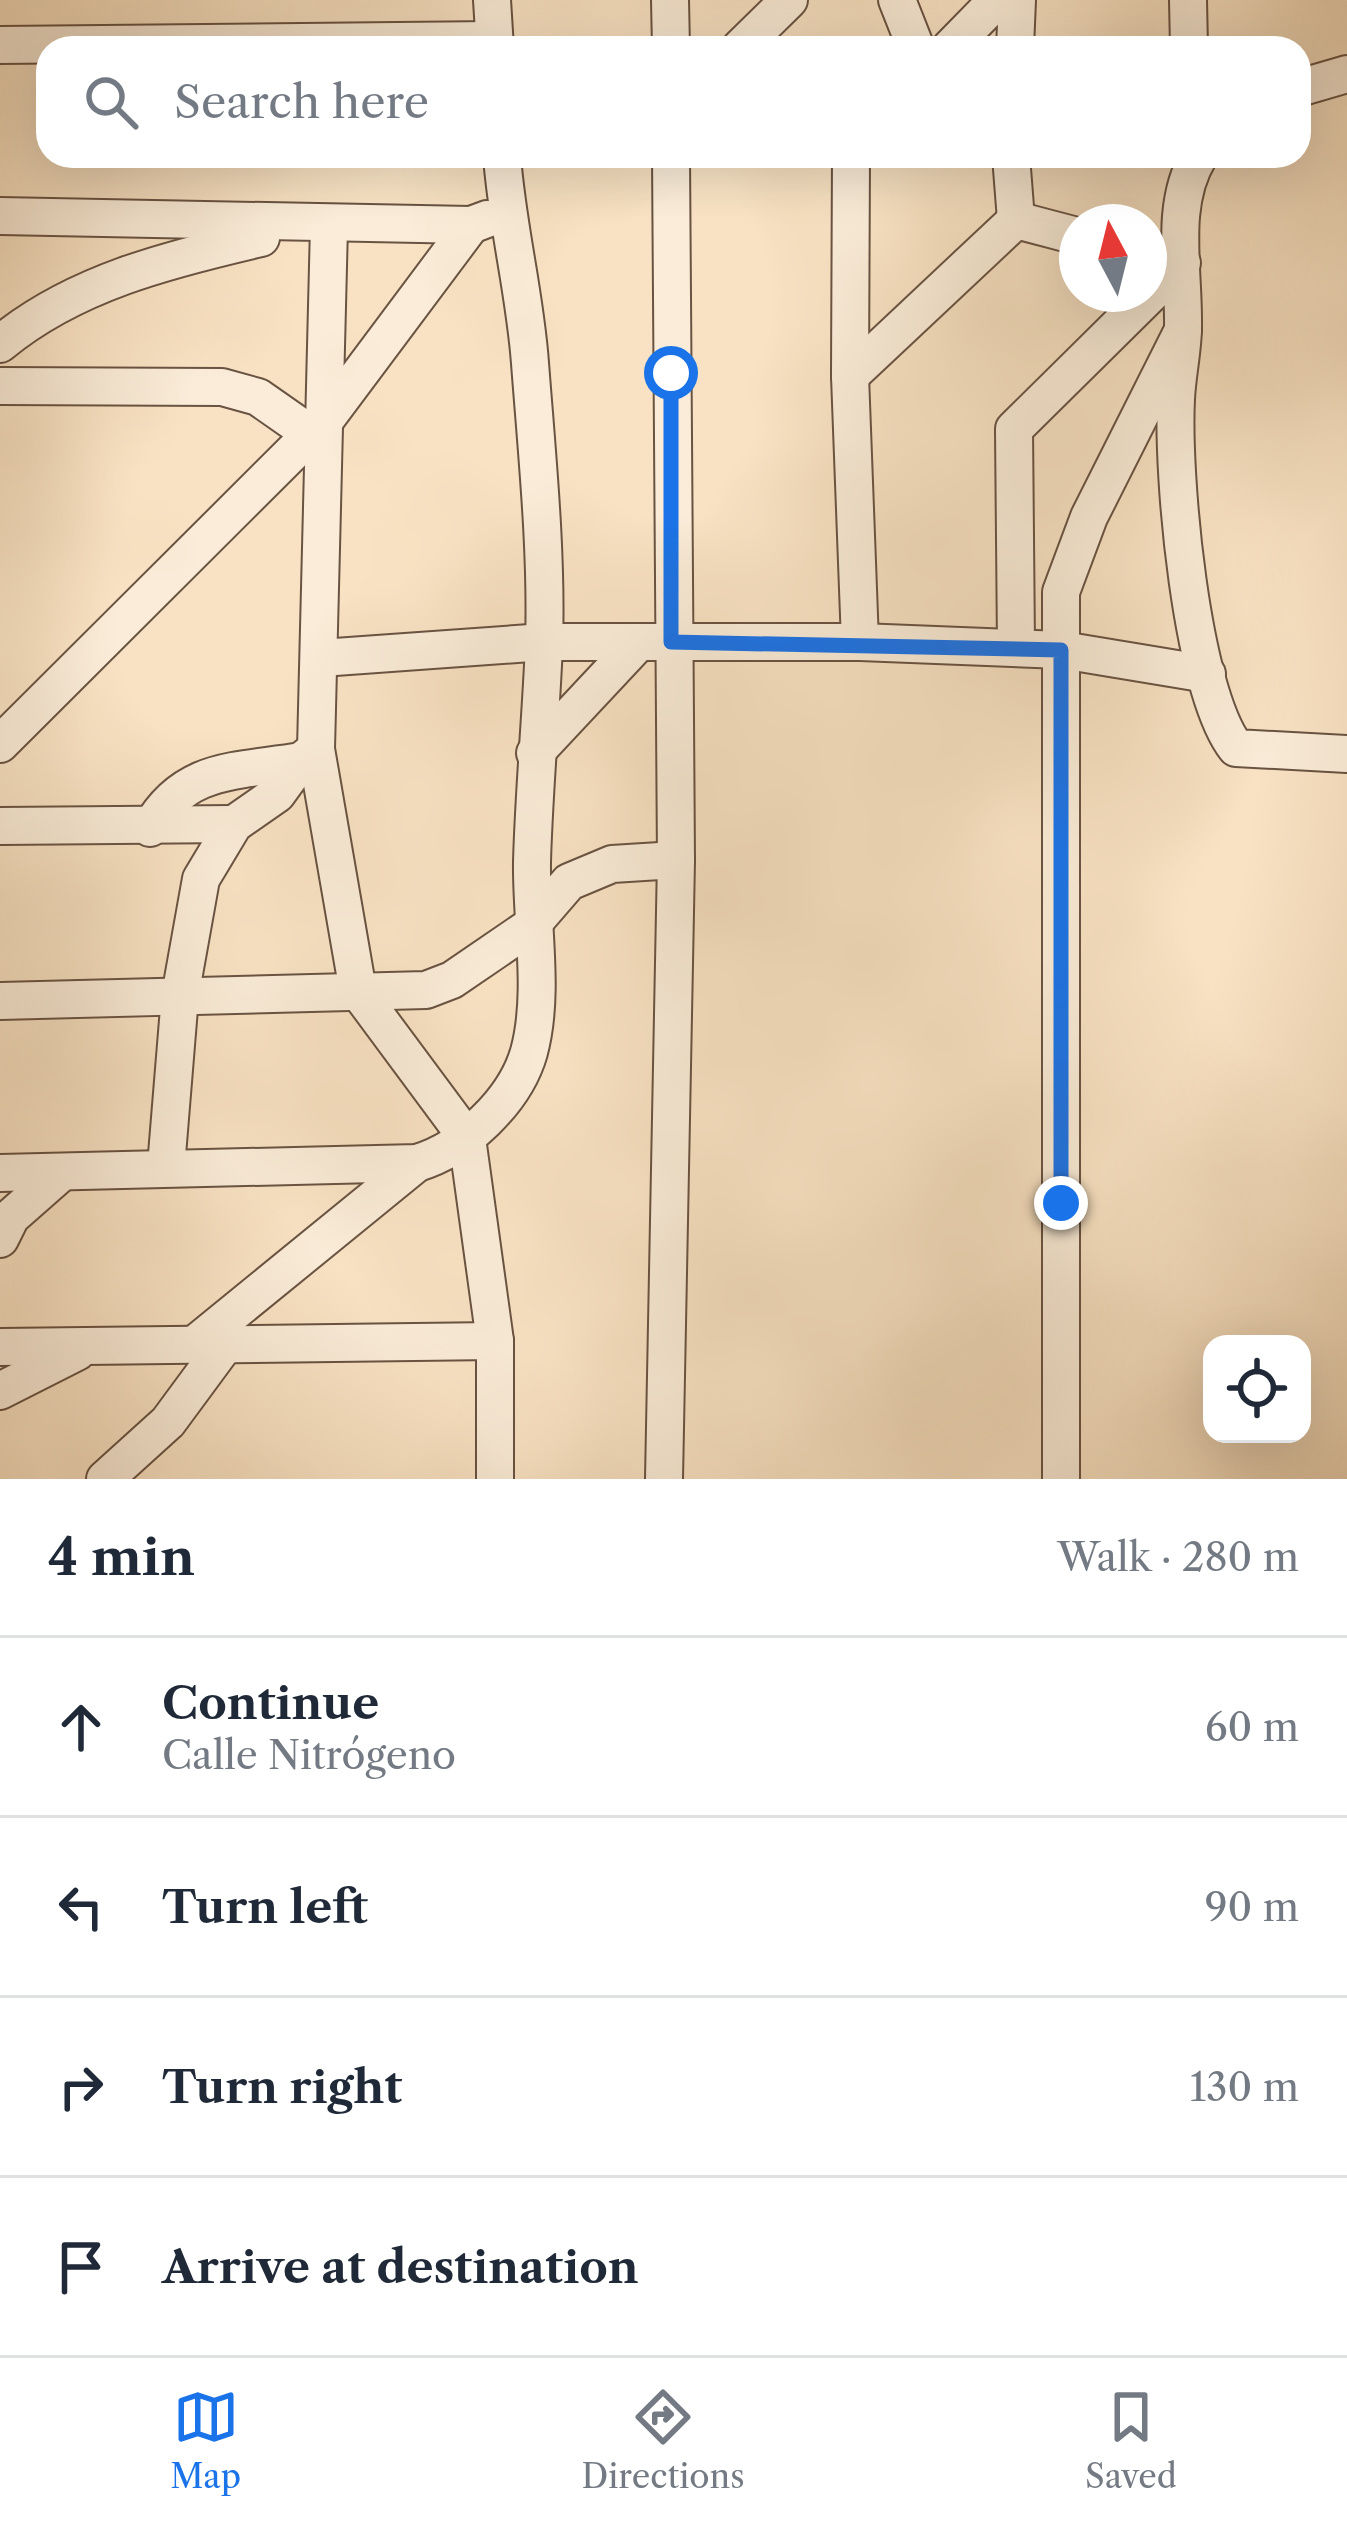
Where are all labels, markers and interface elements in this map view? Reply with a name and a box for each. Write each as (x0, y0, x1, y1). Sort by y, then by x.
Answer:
search box (36, 36, 1311, 168)
icon: search (78, 69, 144, 135)
text: Search here (174, 74, 429, 130)
north arrow (1059, 204, 1167, 312)
route start (644, 346, 698, 400)
route end (1034, 1176, 1088, 1230)
map controls (1203, 1335, 1311, 1443)
button: locate (1203, 1335, 1311, 1443)
text: 4 min (48, 1526, 195, 1588)
text: Walk · 280 m (1057, 1533, 1299, 1581)
text: Continue (162, 1675, 379, 1731)
icon: ahead (48, 1694, 114, 1760)
text: 60 m (1205, 1703, 1299, 1751)
text: Calle Nitrógeno (162, 1731, 456, 1779)
icon: left (48, 1874, 114, 1940)
text: Turn left (162, 1879, 368, 1935)
text: 90 m (1205, 1883, 1299, 1931)
icon: right (48, 2054, 114, 2120)
text: Turn right (162, 2059, 402, 2115)
text: 130 m (1190, 2063, 1299, 2111)
icon: arrive (48, 2234, 114, 2300)
text: Arrive at destination (162, 2239, 639, 2295)
tab: Map (170, 2384, 241, 2497)
tab: Directions (582, 2384, 745, 2497)
tab: Saved (1085, 2384, 1177, 2497)

